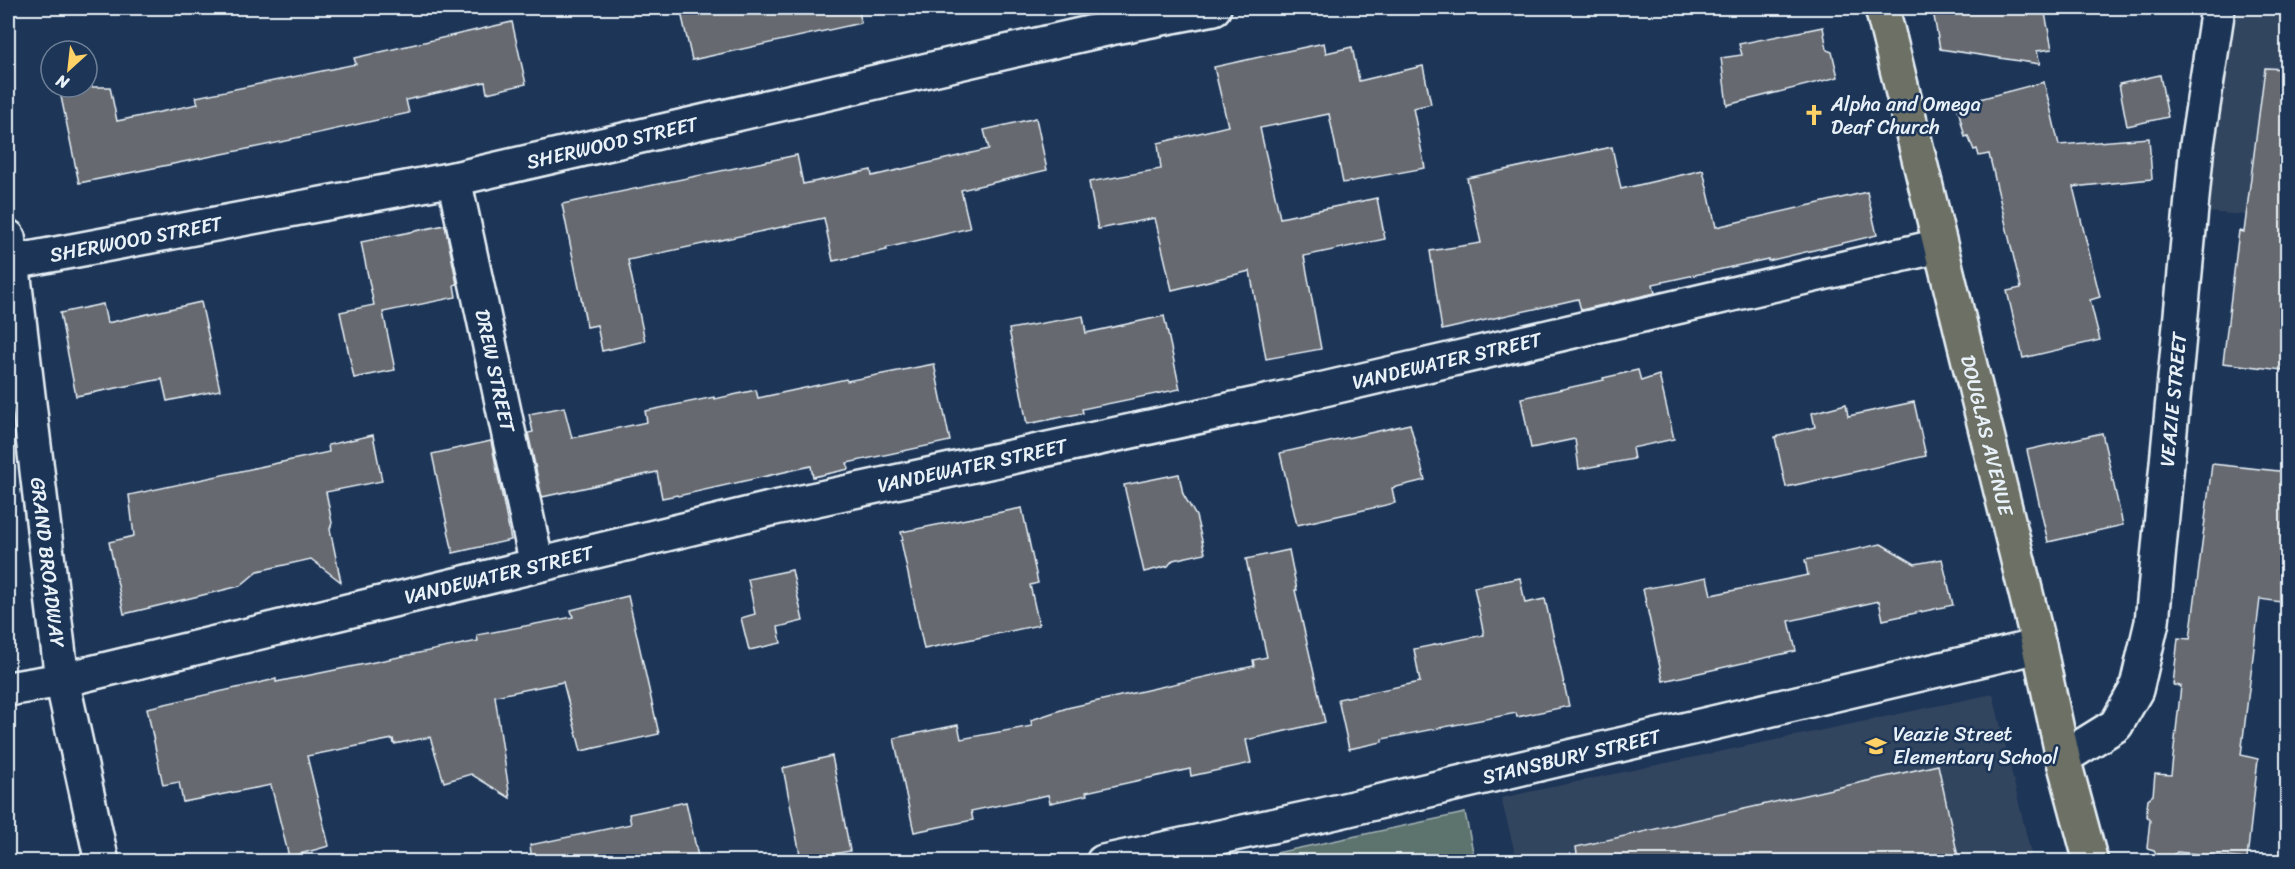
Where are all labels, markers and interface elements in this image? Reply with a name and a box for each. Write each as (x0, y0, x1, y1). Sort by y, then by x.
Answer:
north arrow (39, 39, 99, 99)
text: N (50, 66, 75, 98)
place label: Alpha and Omega Deaf Church (1830, 87, 1981, 145)
church icon: Alpha and Omega Deaf Church (1802, 103, 1826, 127)
street label: SHERWOOD STREET (523, 106, 702, 179)
street label: SHERWOOD STREET (47, 205, 226, 272)
street label: DREW STREET (465, 306, 526, 437)
street label: VANDEWATER STREET (1349, 321, 1547, 399)
street label: VEAZIE STREET (2149, 330, 2197, 468)
street label: DOUGLAS AVENUE (1950, 351, 2024, 521)
street label: VANDEWATER STREET (874, 428, 1072, 503)
street label: GRAND BROADWAY (20, 475, 76, 651)
street label: VANDEWATER STREET (401, 534, 599, 614)
place label: Veazie Street Elementary School (1893, 717, 2058, 775)
street label: STANSBURY STREET (1479, 718, 1665, 794)
school or university icon: Veazie Street Elementary School (1864, 734, 1888, 758)

